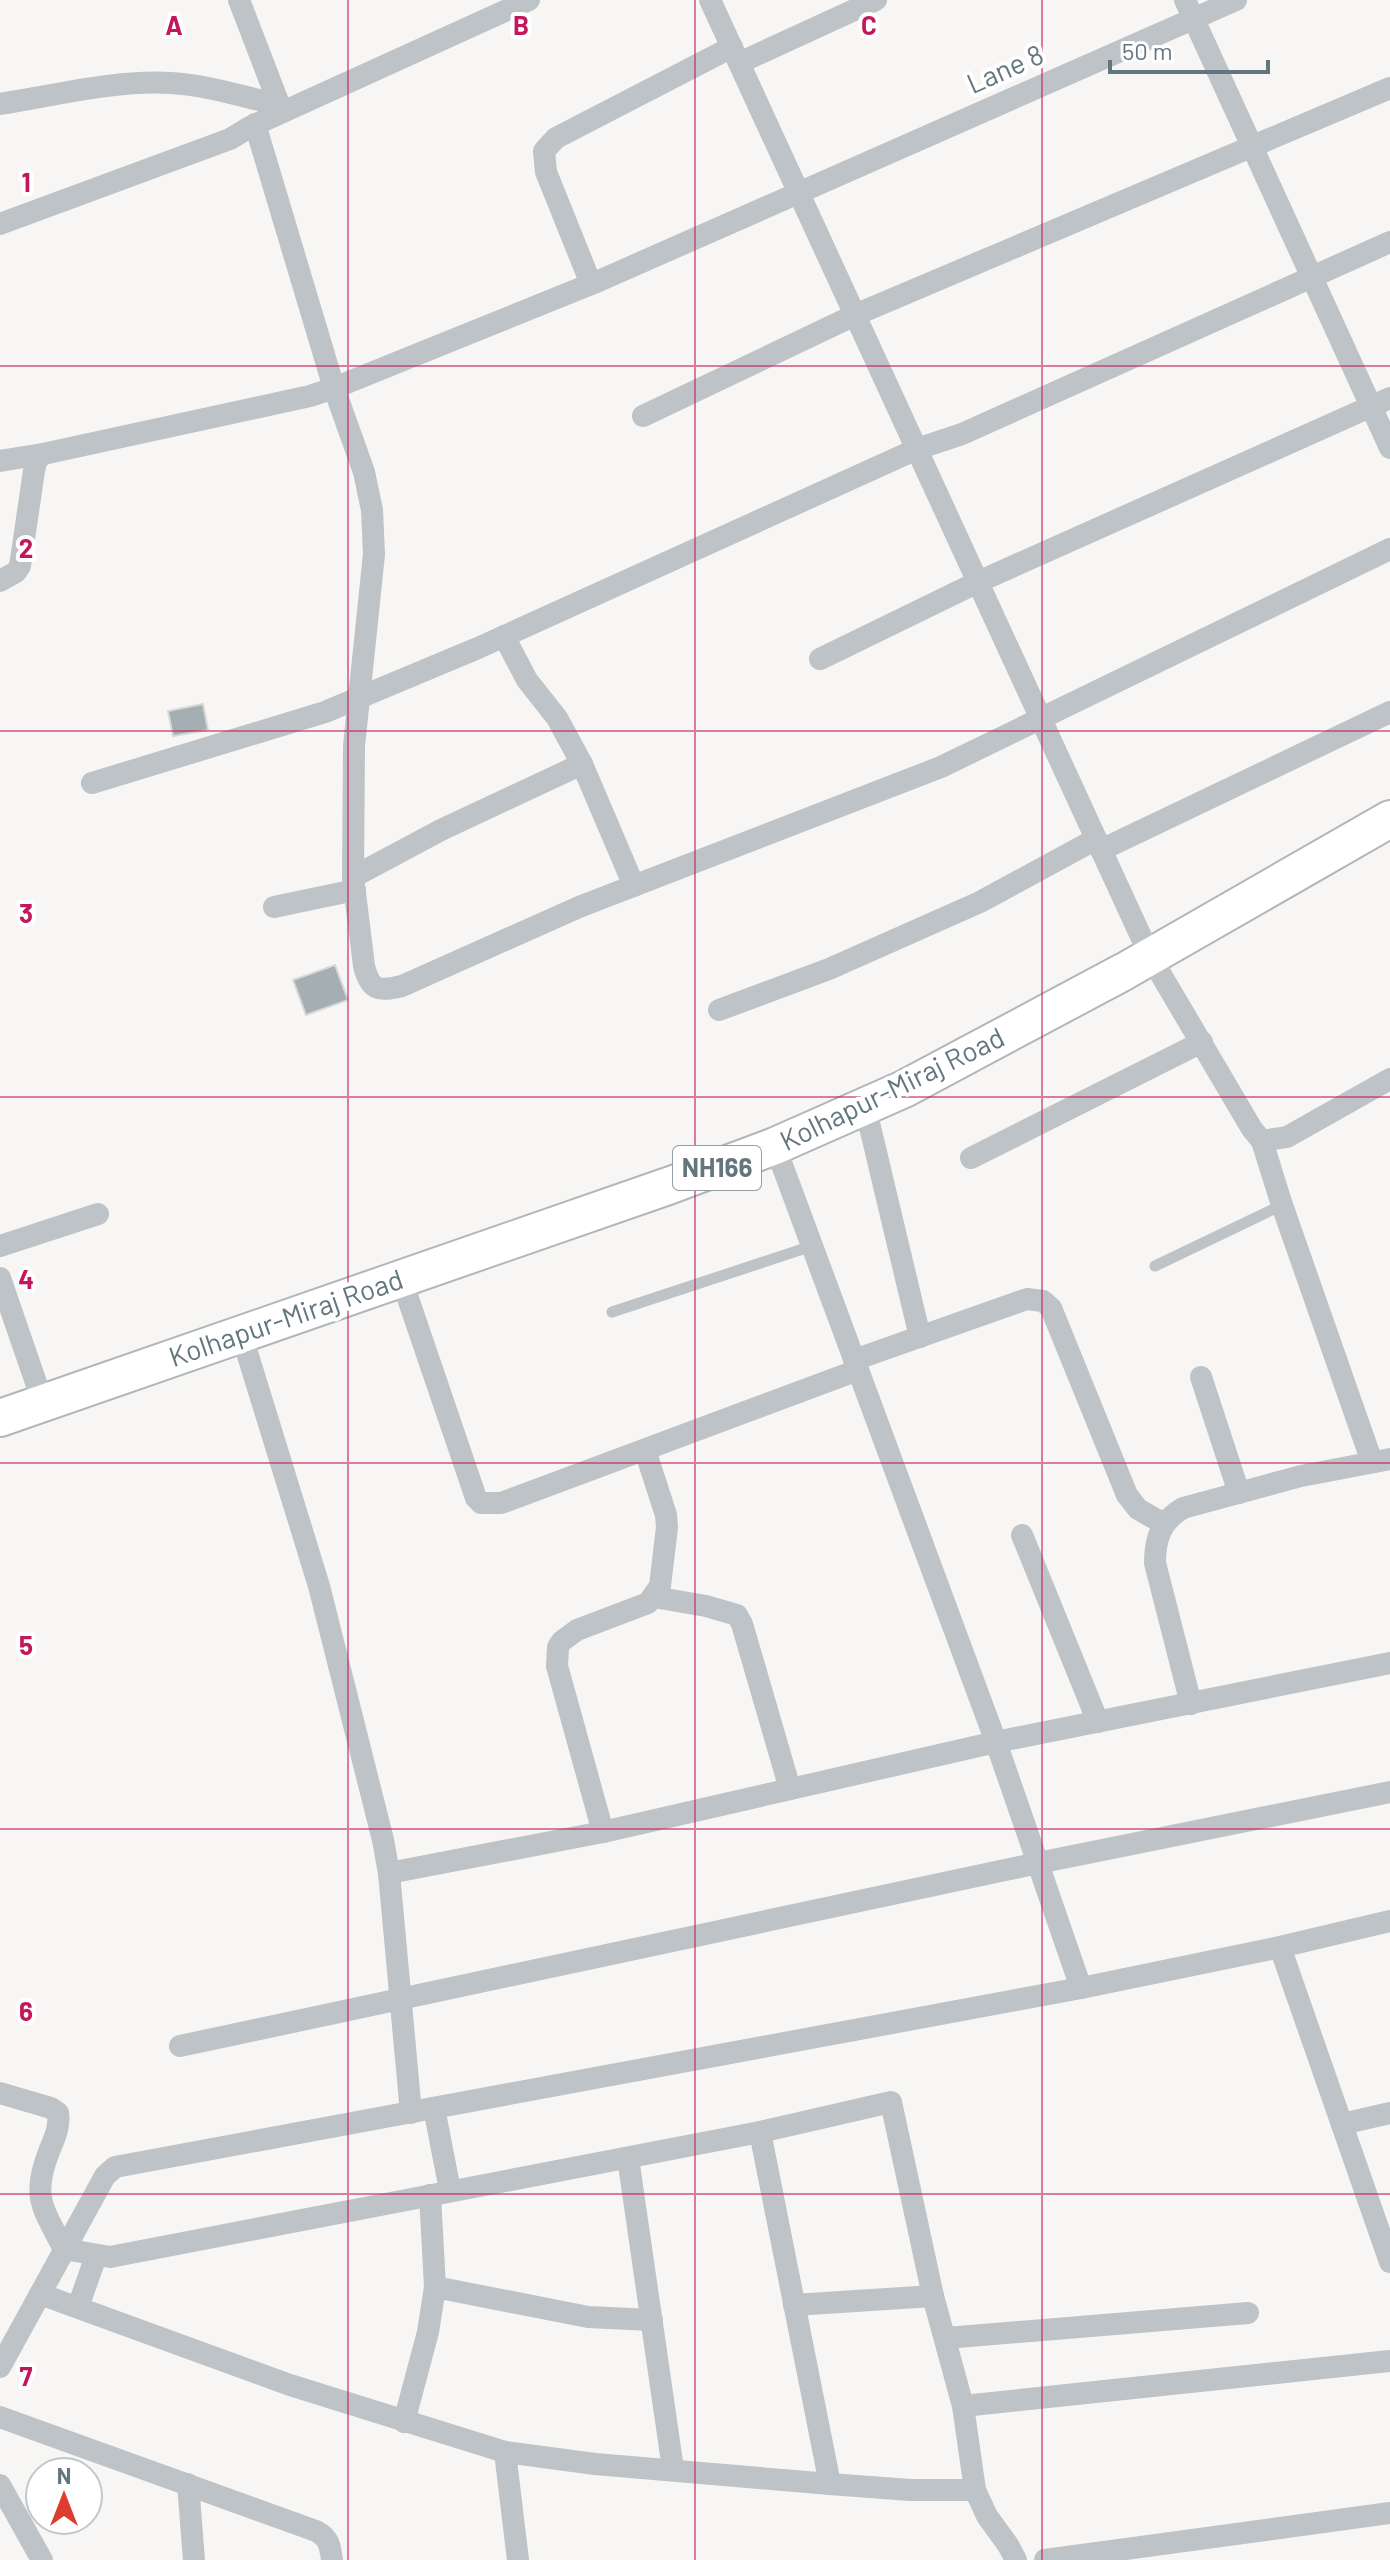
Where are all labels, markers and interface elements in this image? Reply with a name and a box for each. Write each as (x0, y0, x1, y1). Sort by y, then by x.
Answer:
text: A (165, 9, 183, 40)
text: B (513, 9, 529, 40)
text: C (861, 9, 877, 40)
scale bar (1110, 24, 1268, 74)
street label: Lane 8 (961, 36, 1048, 100)
text: 50 m (1122, 36, 1173, 65)
text: 1 (21, 166, 31, 197)
text: 2 (19, 532, 33, 563)
text: 3 (19, 897, 33, 928)
street label: Kolhapur-Miraj Road (774, 1019, 1009, 1157)
road number: NH166 (673, 1146, 761, 1190)
street label: Kolhapur-Miraj Road (164, 1261, 407, 1373)
text: 4 (18, 1263, 34, 1294)
text: 5 (19, 1629, 33, 1660)
text: 6 (19, 1995, 33, 2026)
text: 7 (20, 2360, 33, 2391)
north arrow (24, 2456, 104, 2536)
text: N (57, 2462, 71, 2488)

